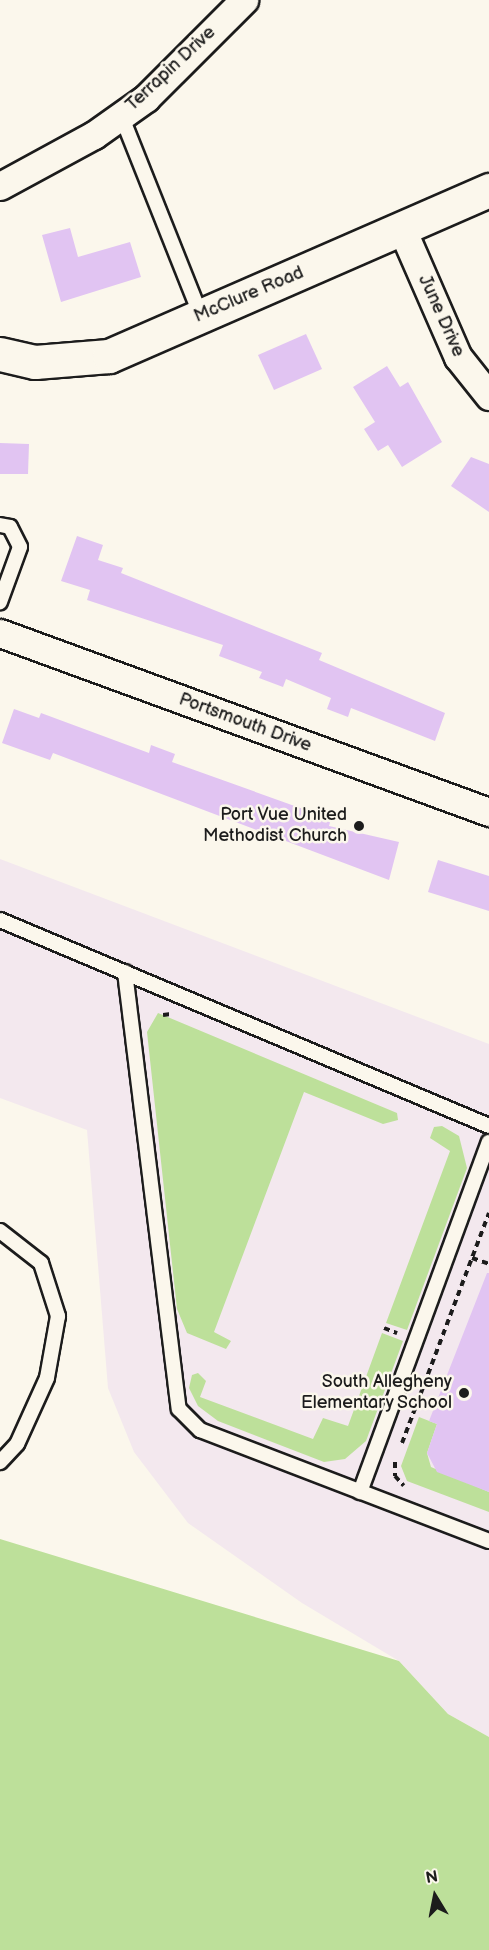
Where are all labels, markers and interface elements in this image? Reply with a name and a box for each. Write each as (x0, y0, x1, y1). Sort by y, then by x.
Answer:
street label: Terrapin Drive (122, 22, 220, 116)
street label: McClure Road (191, 262, 307, 328)
street label: June Drive (413, 272, 469, 360)
street label: Portsmouth Drive (176, 689, 314, 757)
place label: Port Vue United Methodist Church (203, 805, 347, 848)
marker: Port Vue United Methodist Church (352, 819, 366, 833)
place label: South Allegheny Elementary School (299, 1372, 452, 1414)
marker: South Allegheny Elementary School (457, 1386, 471, 1400)
north arrow (405, 1866, 465, 1926)
text: N (424, 1867, 439, 1888)

